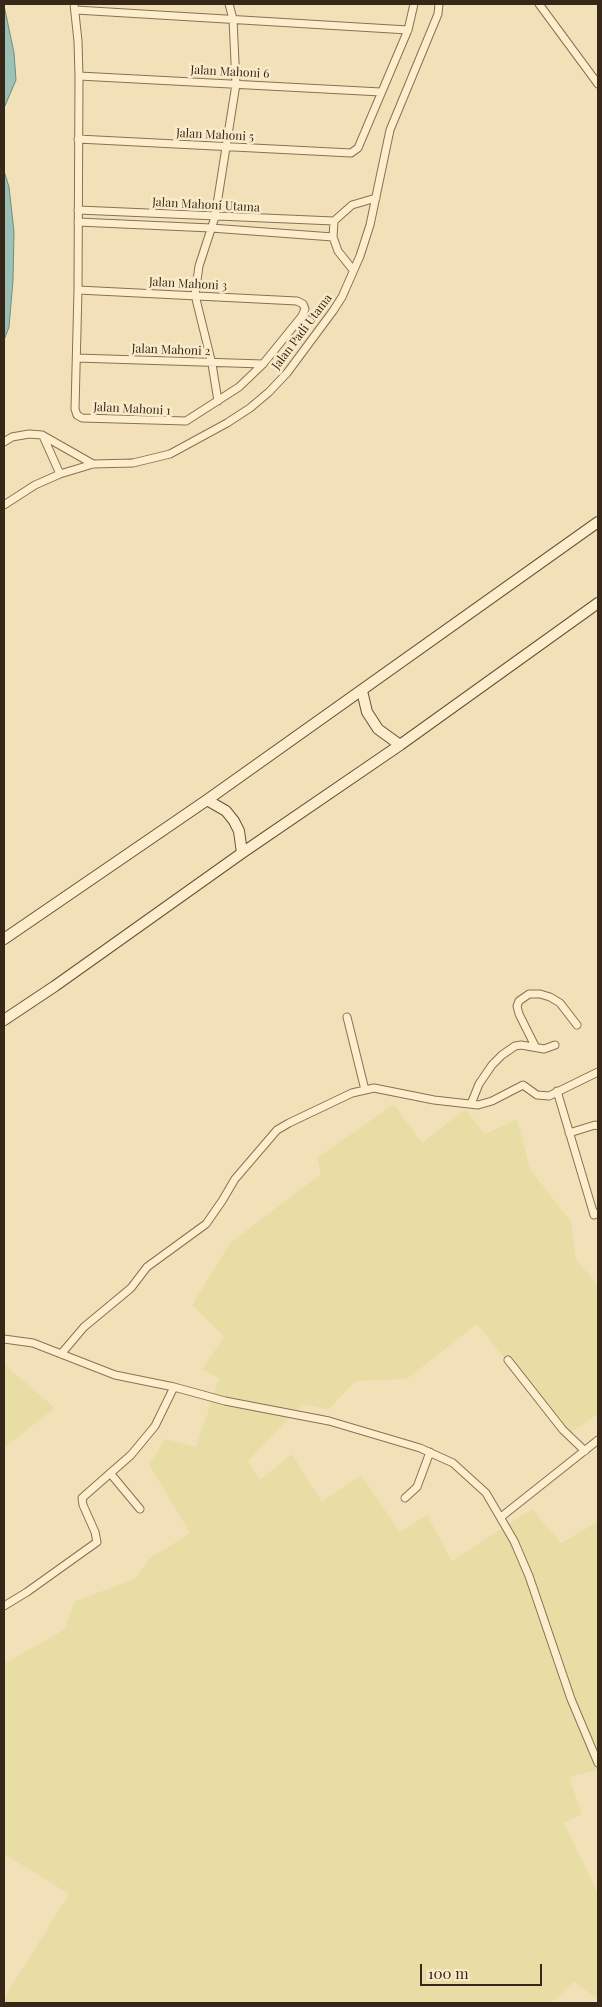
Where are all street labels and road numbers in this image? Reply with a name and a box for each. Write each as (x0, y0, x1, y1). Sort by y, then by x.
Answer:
street label: Jalan Mahoni 6 (190, 63, 270, 81)
street label: Jalan Mahoni 5 (176, 126, 254, 144)
street label: Jalan Mahoni Utama (152, 195, 260, 215)
street label: Jalan Mahoni 3 (149, 275, 227, 293)
street label: Jalan Padi Utama (269, 291, 335, 373)
street label: Jalan Mahoni 2 (131, 341, 211, 359)
street label: Jalan Mahoni 1 (93, 400, 171, 418)

